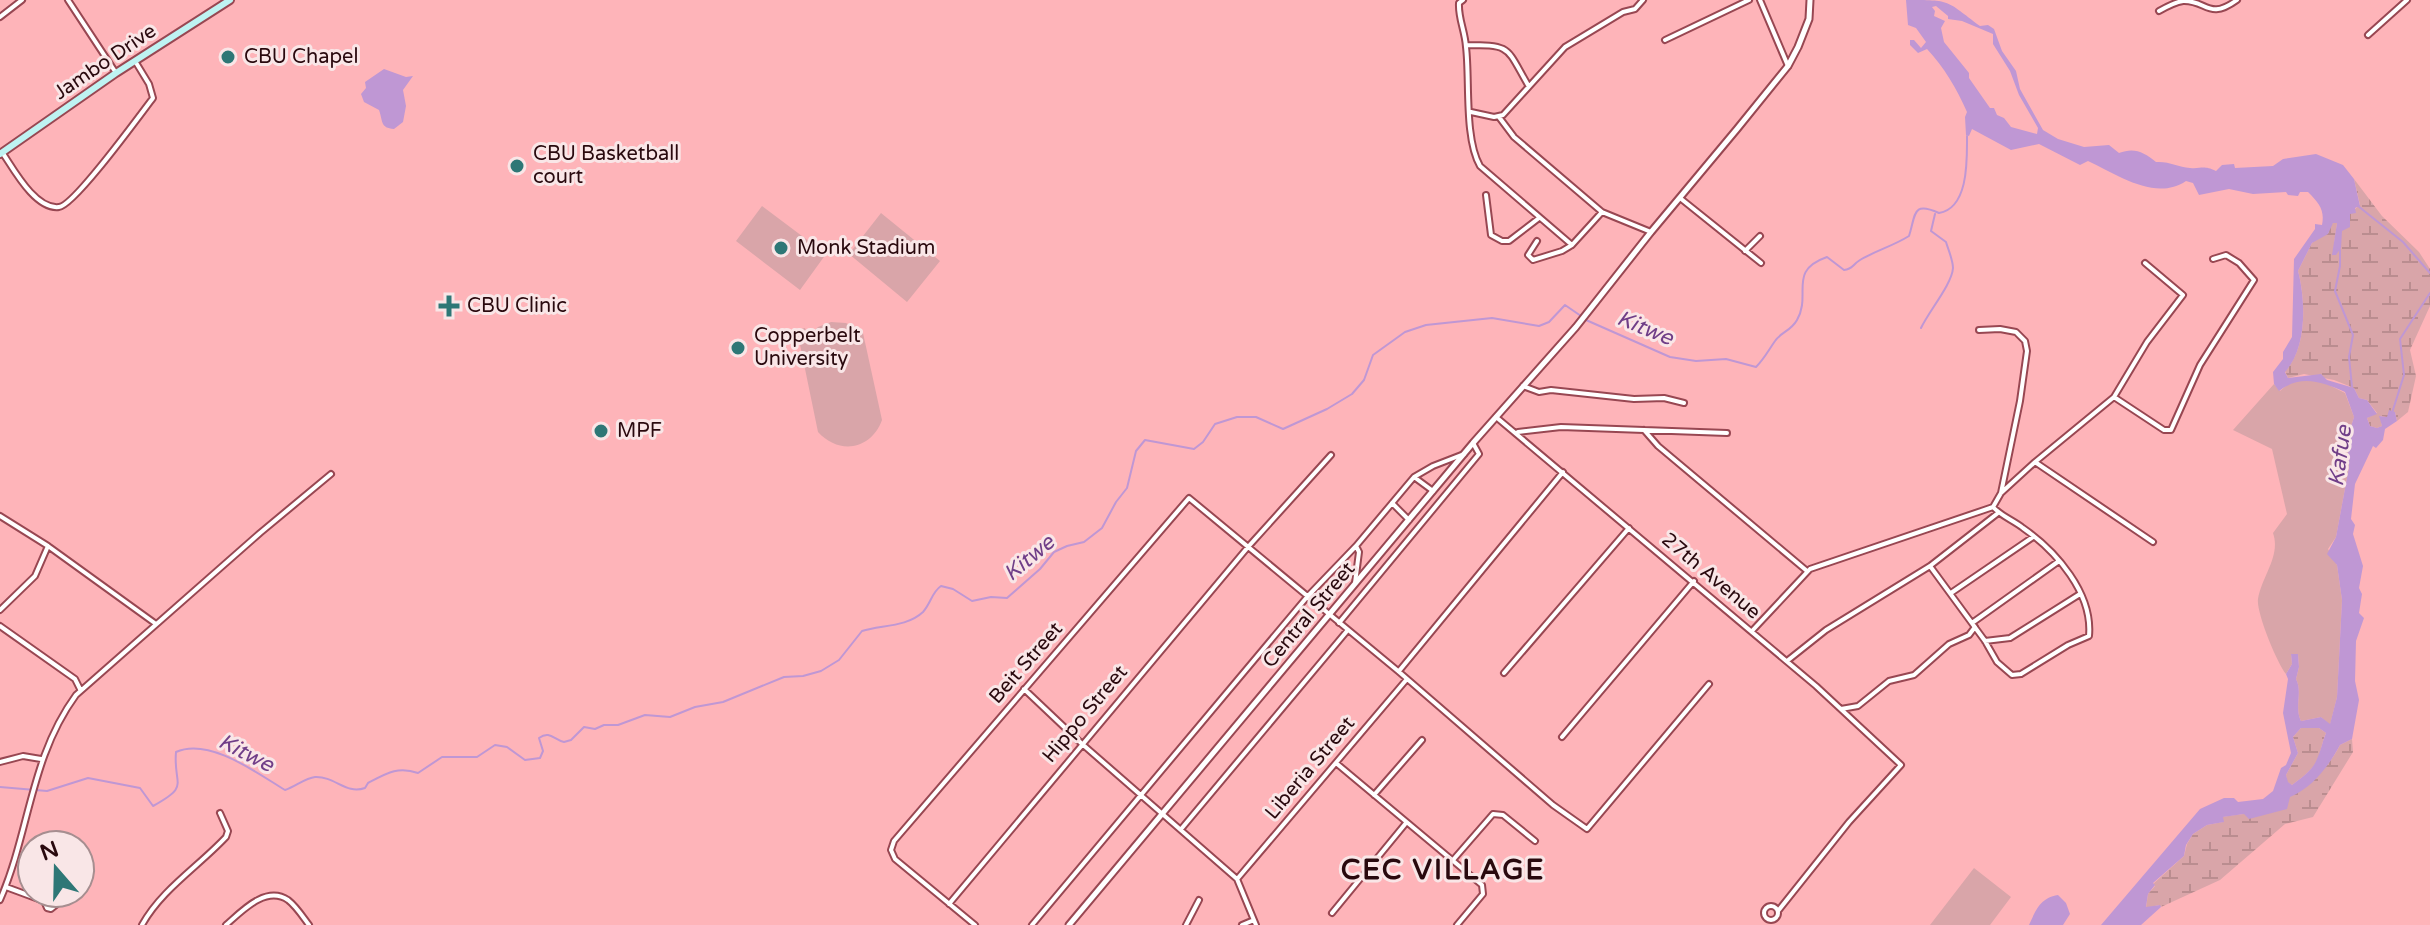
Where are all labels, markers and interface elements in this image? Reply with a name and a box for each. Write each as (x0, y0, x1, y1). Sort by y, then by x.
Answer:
street label: Jambo Drive (49, 19, 161, 105)
place label: CBU Chapel (244, 45, 358, 69)
marker: CBU Chapel (219, 48, 237, 66)
place label: CBU Basketball court (533, 142, 679, 189)
marker: CBU Basketball court (508, 157, 526, 175)
place label: Monk Stadium (797, 236, 935, 260)
marker: Monk Stadium (772, 239, 790, 257)
place label: CBU Clinic (467, 294, 567, 318)
marker: CBU Clinic (438, 295, 460, 317)
water label: Kitwe (1613, 305, 1678, 352)
place label: Copperbelt University (754, 324, 861, 371)
marker: Copperbelt University (729, 339, 747, 357)
place label: MPF (617, 419, 662, 443)
marker: MPF (592, 422, 610, 440)
water label: Kafue (2323, 422, 2357, 488)
water label: Kitwe (998, 528, 1061, 587)
street label: 27th Avenue (1657, 528, 1765, 624)
street label: Central Street (1258, 557, 1360, 673)
street label: Beit Street (984, 617, 1068, 709)
street label: Hippo Street (1037, 660, 1133, 768)
street label: Liberia Street (1260, 711, 1360, 824)
water label: Kitwe (214, 728, 279, 779)
north arrow (16, 829, 96, 909)
text: N (37, 836, 62, 866)
district label: CEC VILLAGE (1341, 853, 1545, 887)

